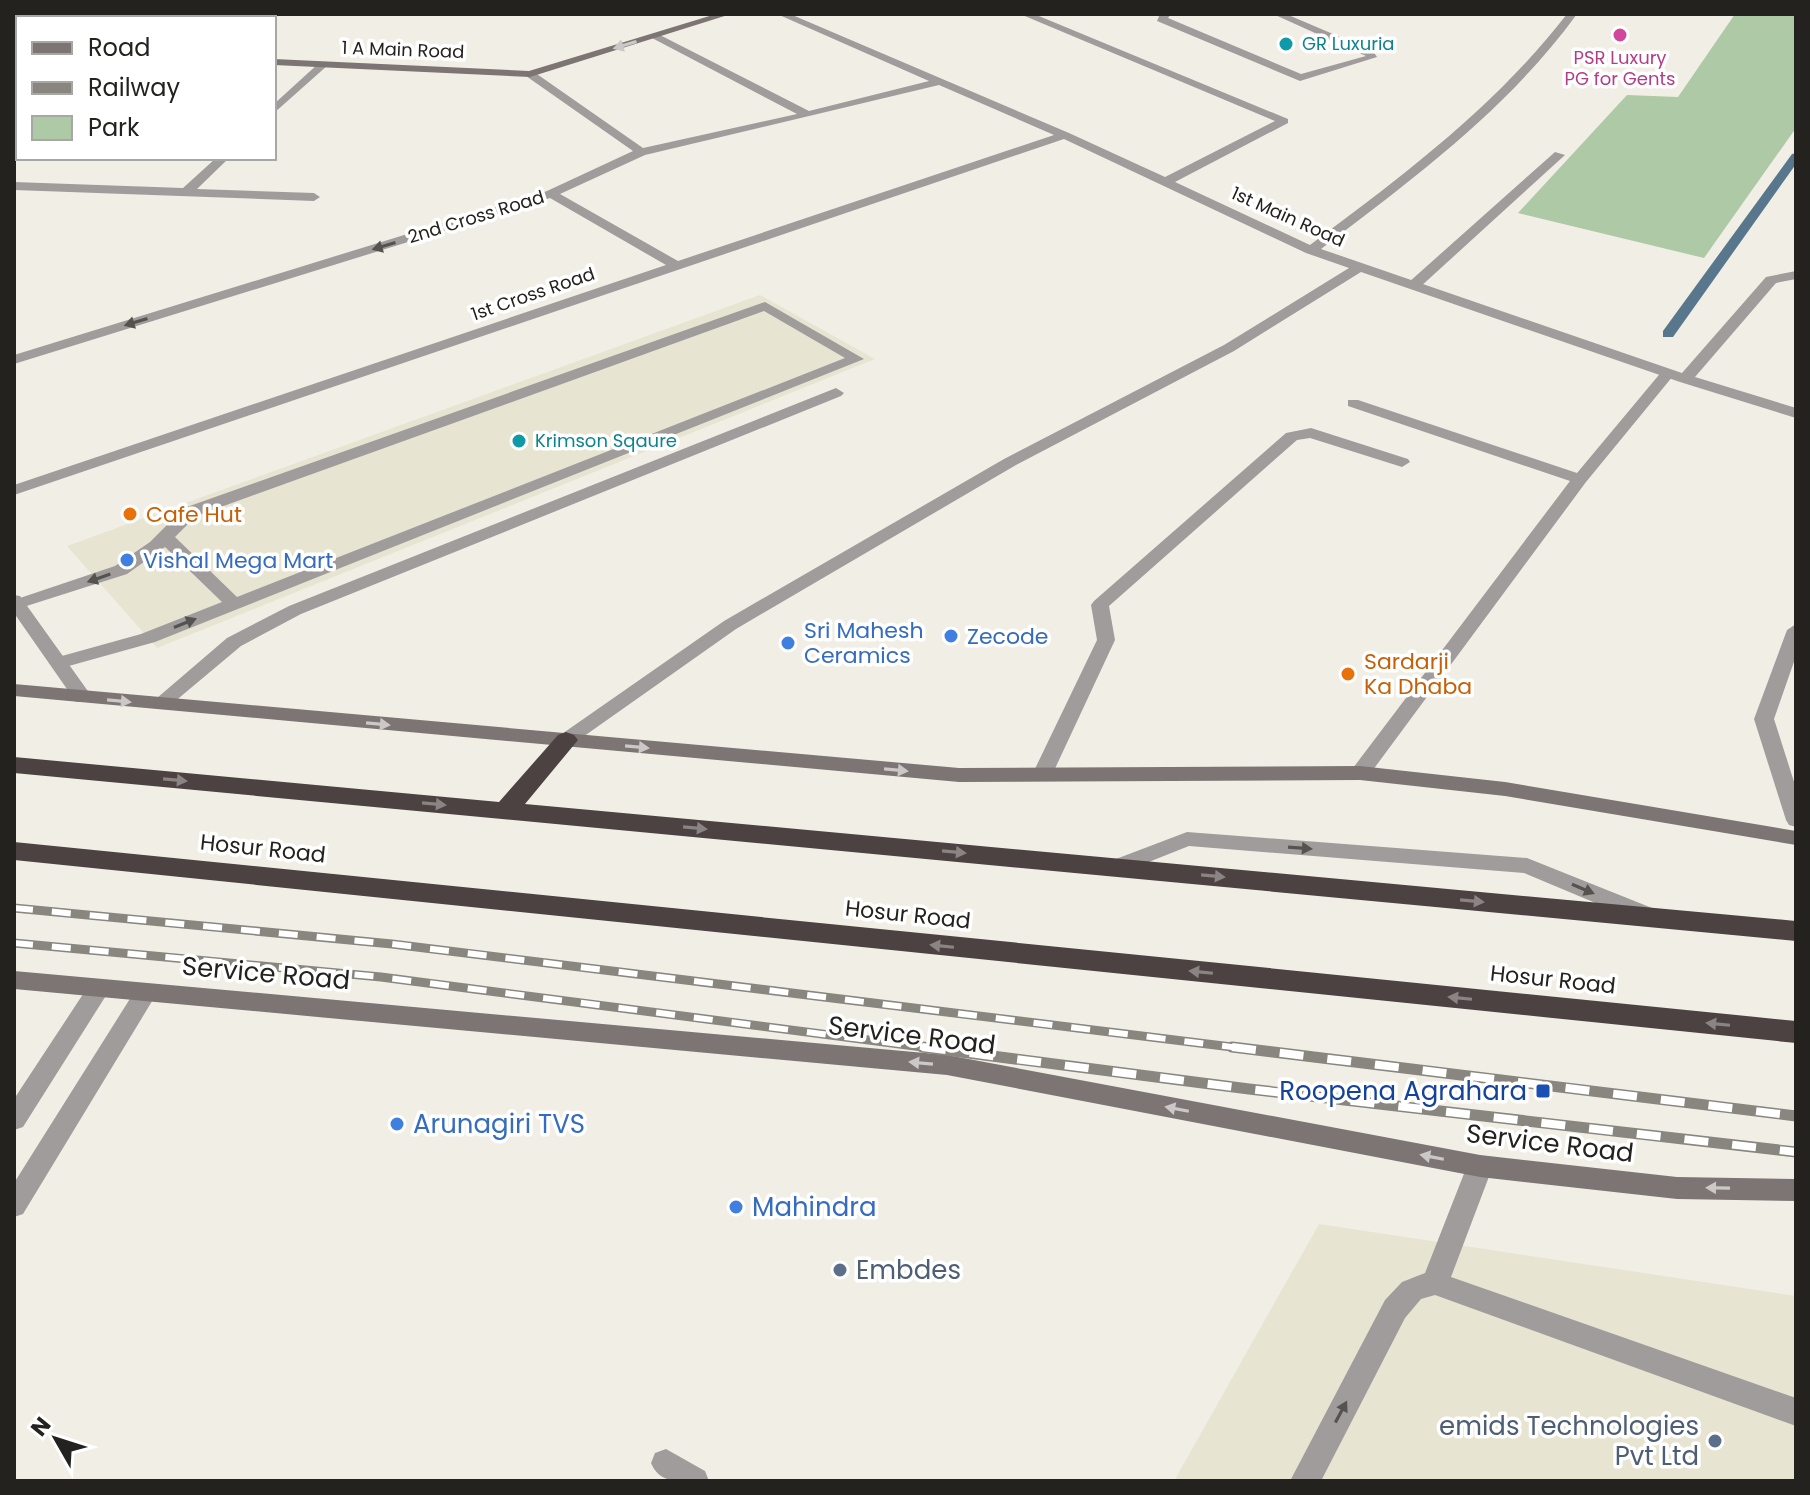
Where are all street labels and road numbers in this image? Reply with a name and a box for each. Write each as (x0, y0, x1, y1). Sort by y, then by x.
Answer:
street label: 1 A Main Road (341, 35, 465, 64)
street label: 1st Main Road (1228, 180, 1349, 253)
street label: 2nd Cross Road (405, 184, 547, 249)
street label: 1st Cross Road (468, 261, 598, 326)
street label: Hosur Road (199, 826, 327, 871)
street label: Hosur Road (844, 892, 972, 937)
street label: Service Road (180, 948, 352, 998)
street label: Hosur Road (1489, 957, 1617, 1002)
street label: Service Road (826, 1007, 998, 1063)
street label: Service Road (1464, 1115, 1636, 1171)

